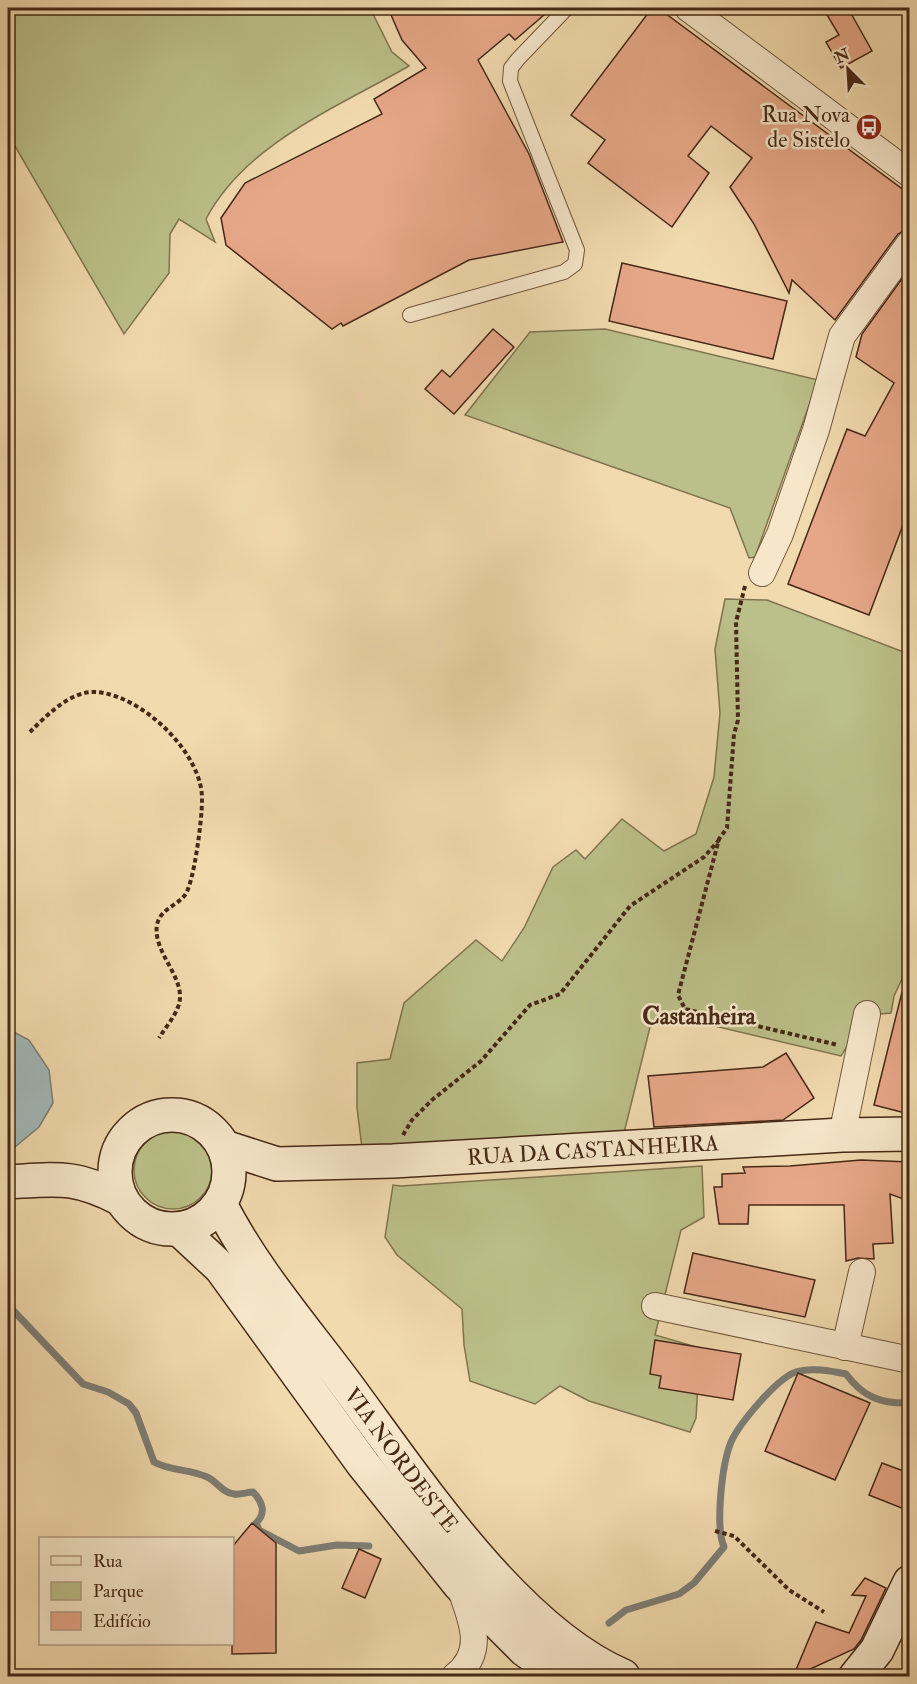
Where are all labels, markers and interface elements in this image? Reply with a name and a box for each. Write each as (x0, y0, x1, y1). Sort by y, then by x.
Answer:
north arrow (818, 39, 878, 99)
text: N (831, 44, 854, 69)
place label: Rua Nova de Sistelo (761, 101, 851, 154)
bus stop icon: Rua Nova de Sistelo (854, 112, 884, 142)
district label: Castanheira (642, 1001, 757, 1032)
street label: RUA DA CASTANHEIRA (466, 1129, 720, 1172)
street label: VIA NORDESTE (338, 1382, 464, 1538)
legend (39, 1537, 234, 1645)
text: Rua (93, 1550, 123, 1573)
text: Parque (93, 1580, 144, 1603)
text: Edifício (93, 1610, 151, 1633)

